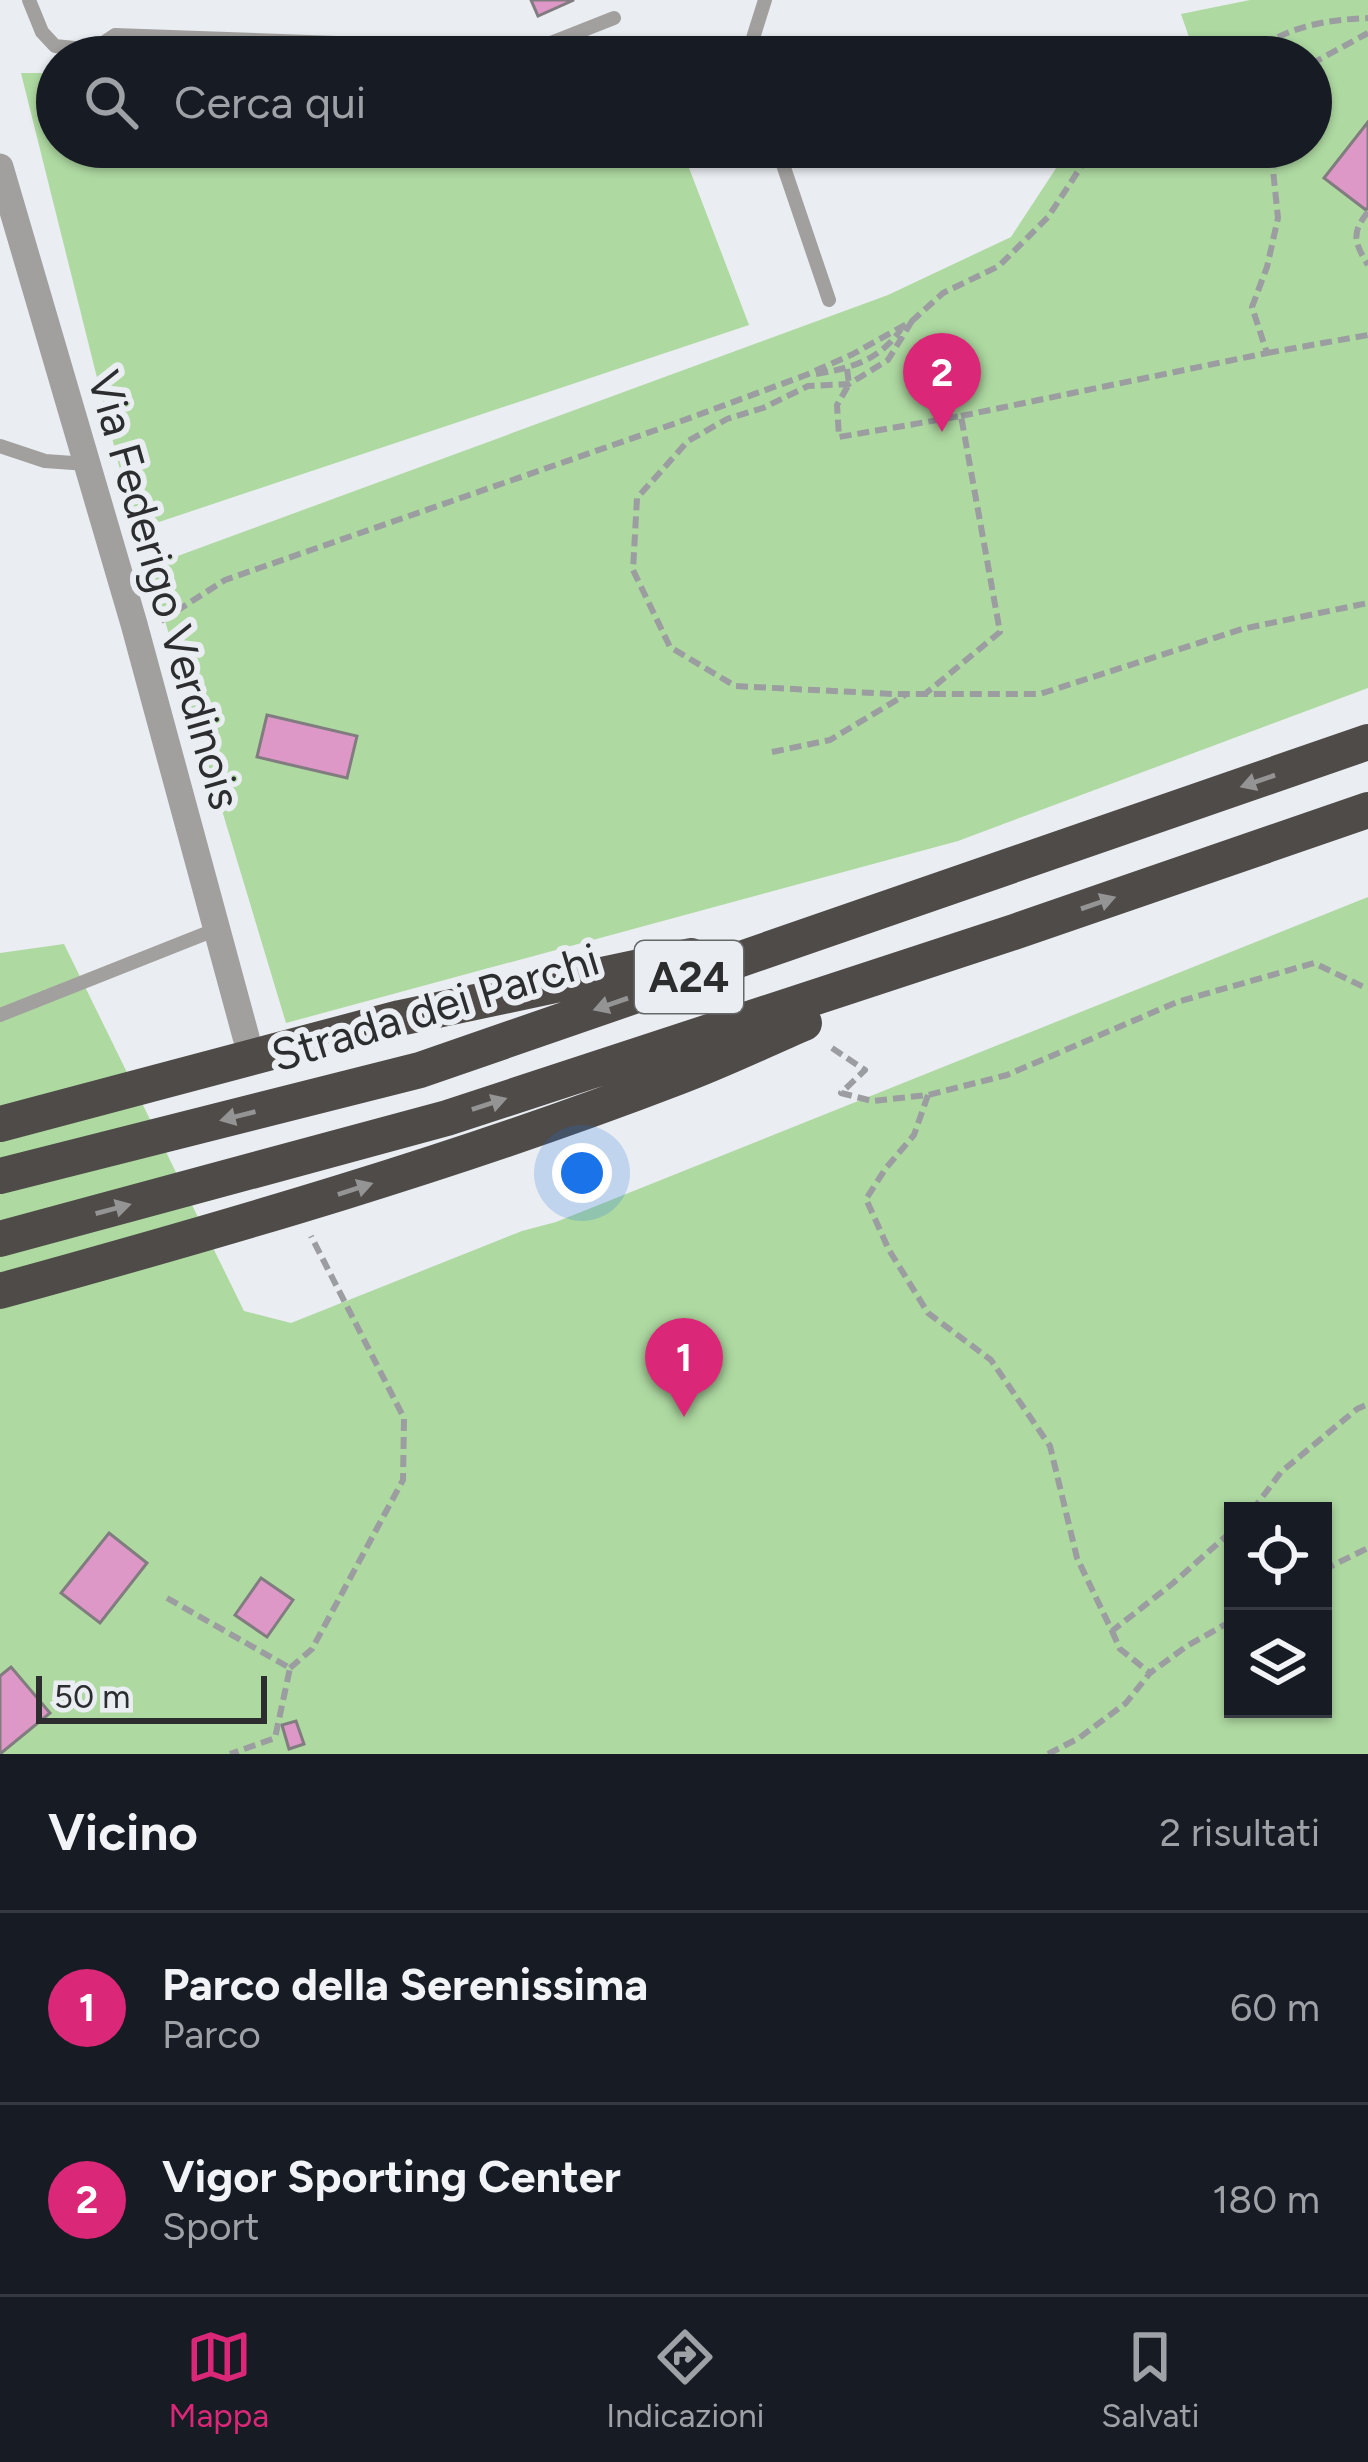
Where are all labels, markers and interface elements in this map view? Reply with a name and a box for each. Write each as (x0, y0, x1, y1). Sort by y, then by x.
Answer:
search box (36, 36, 1332, 168)
icon: search (78, 69, 144, 135)
text: Cerca qui (174, 75, 366, 129)
pin: 2 (903, 333, 981, 432)
street label: Via Federigo Verdinois (77, 365, 253, 815)
one-way arrow (1239, 773, 1275, 791)
one-way arrow (1080, 893, 1116, 911)
street label: Strada dei Parchi (265, 932, 605, 1082)
road number: A24 (635, 941, 743, 1013)
one-way arrow (593, 996, 629, 1014)
one-way arrow (471, 1094, 508, 1113)
one-way arrow (219, 1107, 256, 1126)
your location (552, 1143, 612, 1203)
one-way arrow (337, 1179, 374, 1198)
one-way arrow (95, 1198, 132, 1217)
pin: 1 (645, 1318, 723, 1417)
map controls (1224, 1502, 1332, 1718)
button: locate (1224, 1502, 1332, 1610)
button: layers (1224, 1610, 1332, 1718)
scale bar (36, 1670, 267, 1723)
text: 50 m (54, 1677, 130, 1716)
text: Vicino (48, 1802, 198, 1863)
text: 2 risultati (1159, 1809, 1320, 1856)
text: Parco della Serenissima (162, 1957, 648, 2011)
text: 1 (79, 1984, 95, 2031)
text: 60 m (1230, 1984, 1320, 2031)
text: Parco (162, 2011, 261, 2058)
text: Vigor Sporting Center (162, 2149, 621, 2203)
text: 2 (76, 2176, 98, 2223)
text: 180 m (1212, 2176, 1320, 2223)
text: Sport (162, 2203, 260, 2250)
tab: Mappa (169, 2324, 269, 2435)
tab: Indicazioni (606, 2324, 764, 2435)
tab: Salvati (1101, 2324, 1199, 2435)

